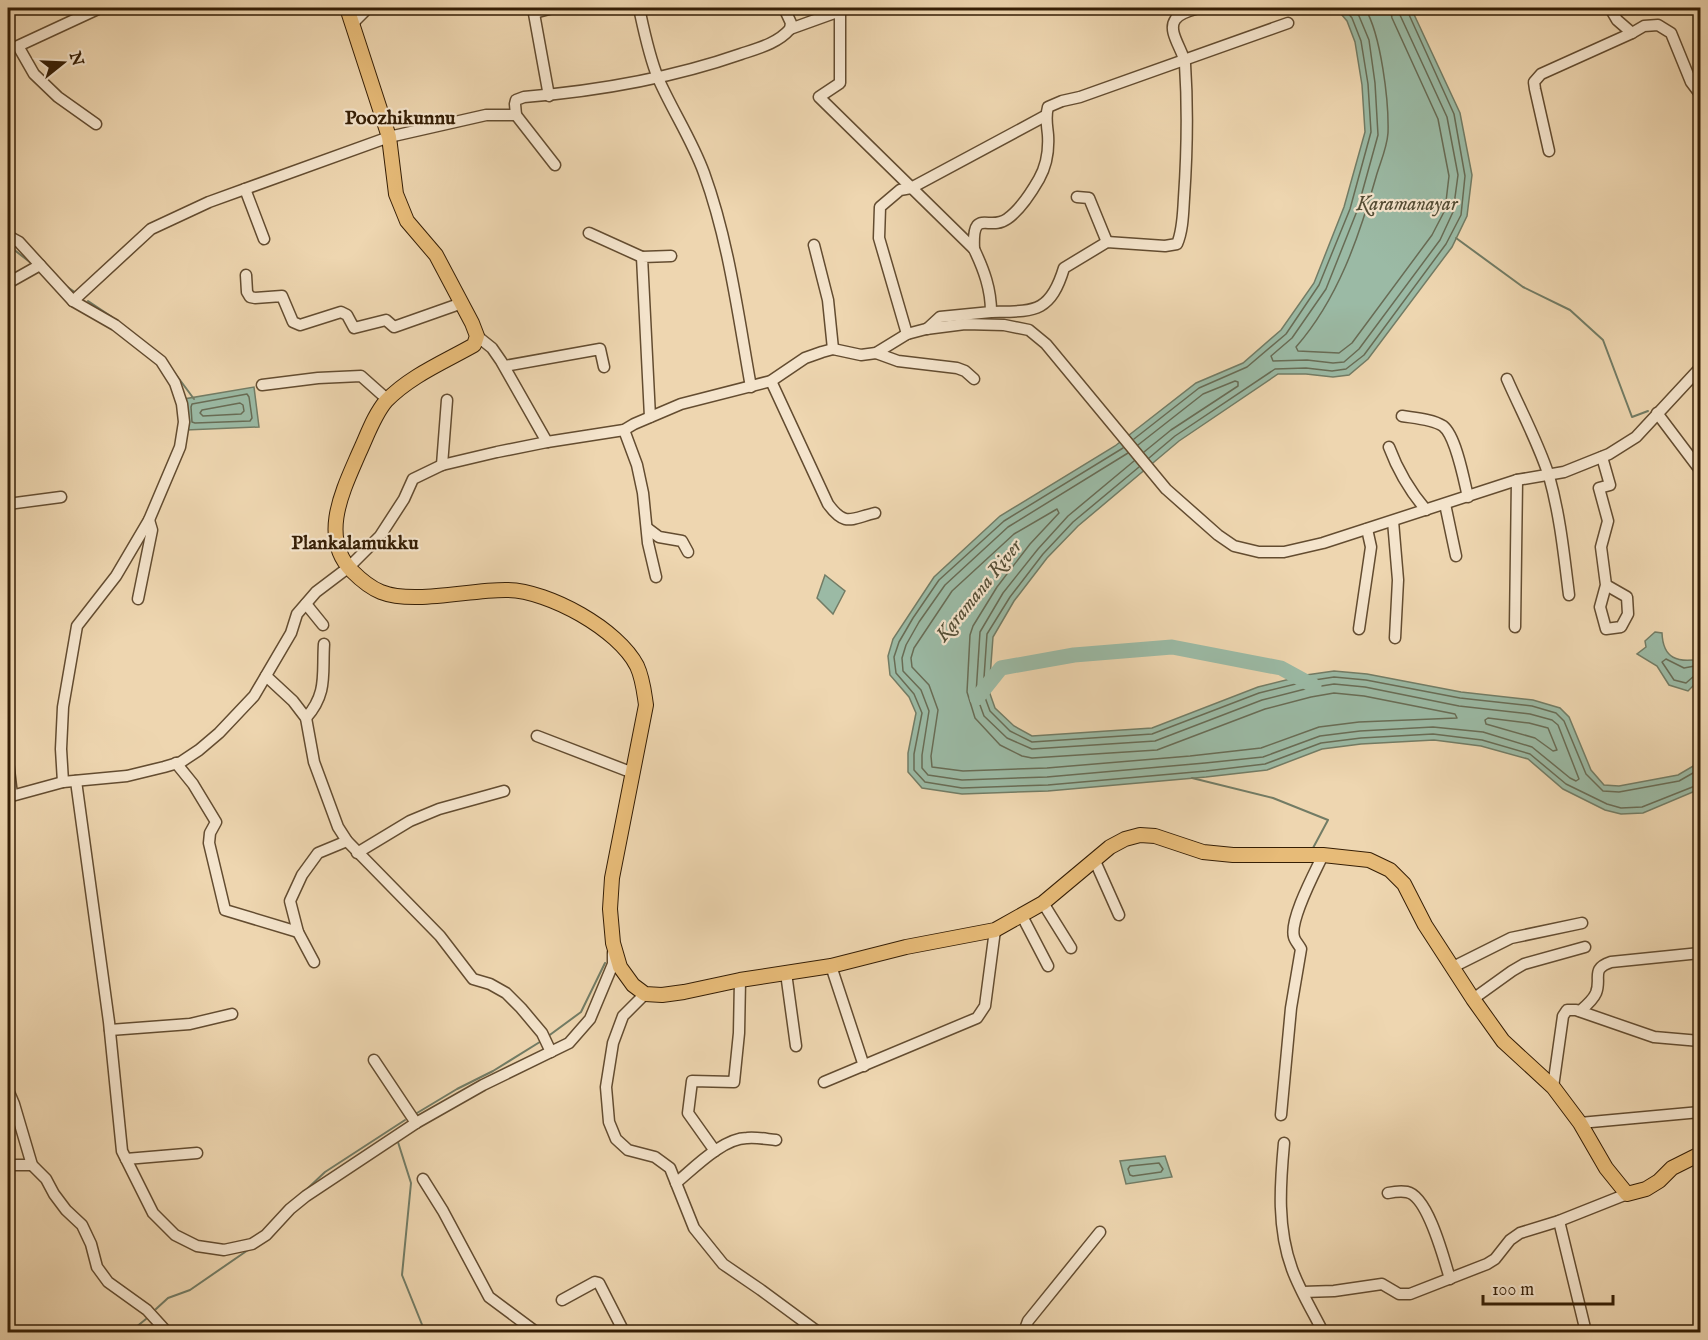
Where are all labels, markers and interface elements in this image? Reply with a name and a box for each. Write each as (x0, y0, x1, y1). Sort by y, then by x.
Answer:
north arrow (33, 33, 93, 93)
text: N (63, 48, 87, 69)
district label: Poozhikunnu (345, 106, 456, 131)
water label: Karamanayar (1355, 192, 1459, 217)
district label: Plankalamukku (291, 531, 419, 556)
water label: Karamana River (930, 534, 1029, 648)
scale bar (1483, 1268, 1614, 1306)
text: 100 m (1492, 1279, 1534, 1302)

